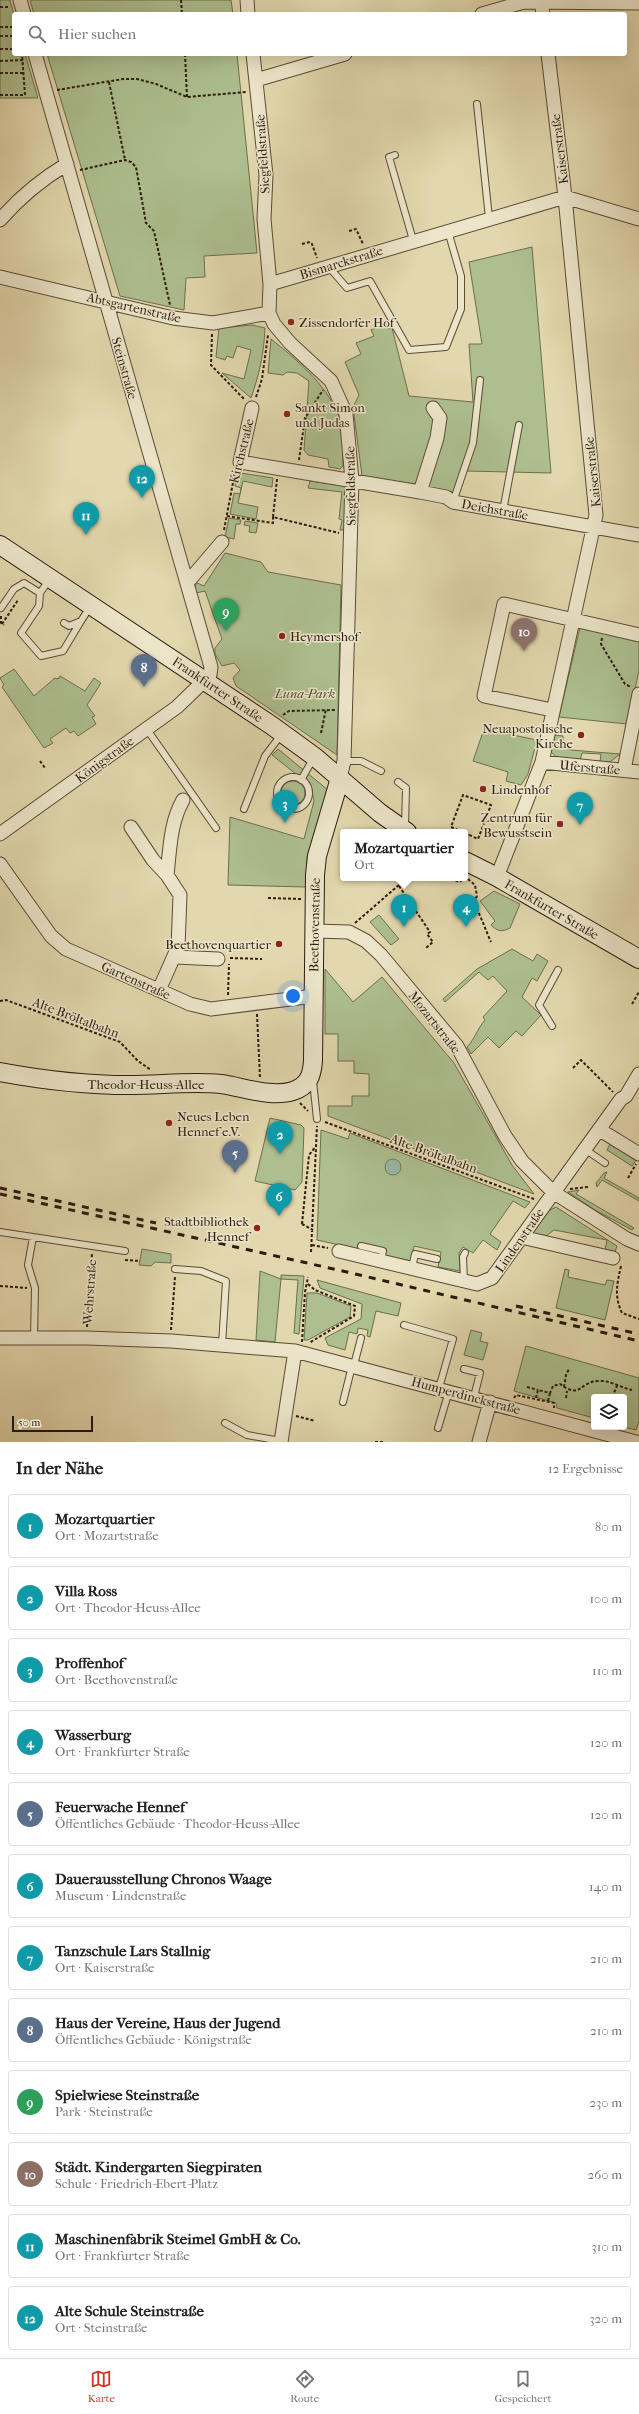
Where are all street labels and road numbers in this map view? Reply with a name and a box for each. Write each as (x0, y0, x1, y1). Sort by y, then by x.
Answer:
street label: Kaiserstraße (548, 112, 571, 185)
street label: Siegfeldstraße (252, 113, 273, 194)
street label: Bismarckstraße (298, 243, 385, 282)
street label: Abtsgartenstraße (84, 289, 183, 326)
street label: Steinstraße (109, 335, 141, 401)
street label: Kirchstraße (226, 417, 257, 485)
street label: Kaiserstraße (581, 435, 604, 508)
street label: Siegfeldstraße (342, 446, 359, 526)
street label: Deichstraße (460, 496, 530, 523)
street label: Frankfurter Straße (170, 654, 266, 726)
street label: Königstraße (72, 733, 137, 786)
street label: Uferstraße (559, 757, 621, 778)
street label: Frankfurter Straße (502, 876, 602, 943)
street label: Beethovenstraße (306, 877, 323, 972)
street label: Gartenstraße (99, 959, 173, 1003)
street label: Mozartstraße (406, 988, 464, 1057)
street label: Alte Bröltalbahn (29, 994, 122, 1041)
street label: Theodor-Heuss-Allee (87, 1077, 205, 1092)
street label: Alte Bröltalbahn (387, 1130, 480, 1176)
street label: Lindenstraße (492, 1205, 547, 1275)
street label: Wehrstraße (80, 1258, 99, 1326)
street label: Humperdinckstraße (410, 1374, 523, 1417)

